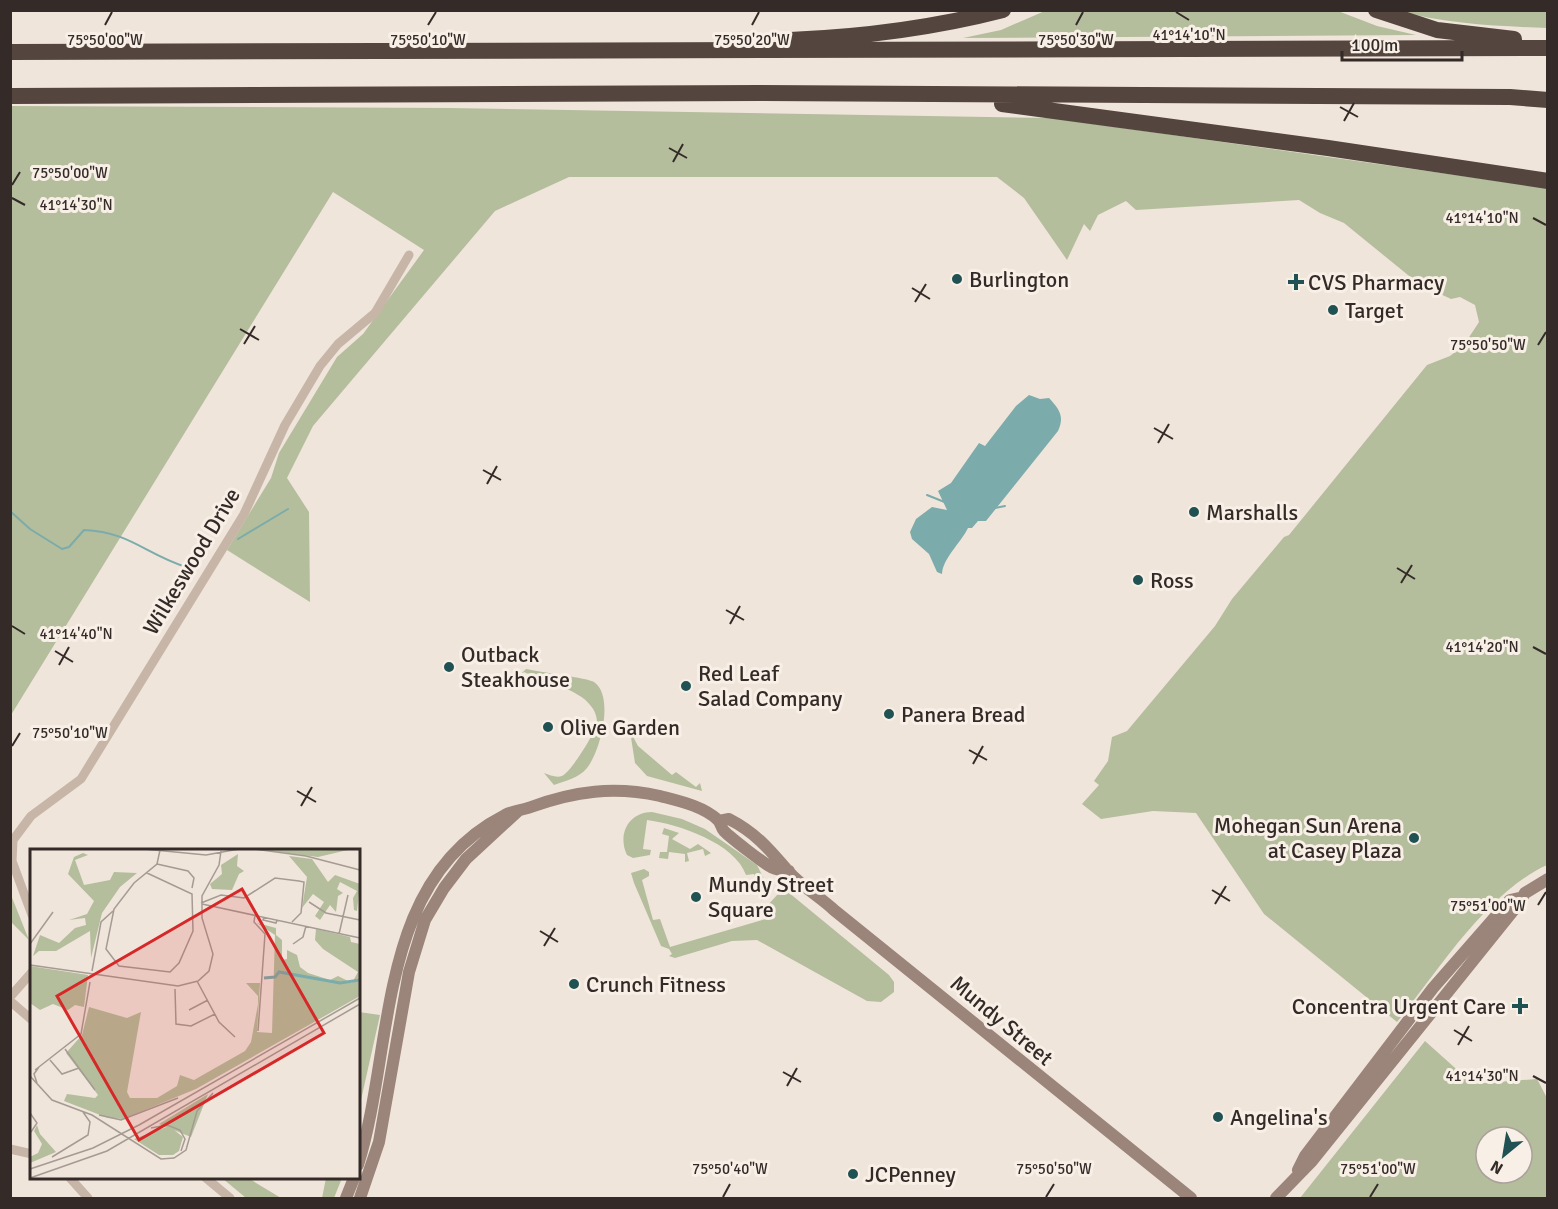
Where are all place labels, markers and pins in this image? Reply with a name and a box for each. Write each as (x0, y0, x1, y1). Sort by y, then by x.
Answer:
place label: Burlington (969, 266, 1069, 293)
place label: CVS Pharmacy (1308, 269, 1445, 296)
marker: Burlington (950, 272, 964, 286)
marker: CVS Pharmacy (1289, 275, 1303, 289)
place label: Target (1345, 297, 1404, 324)
marker: Target (1326, 303, 1340, 317)
place label: Marshalls (1206, 499, 1298, 526)
marker: Marshalls (1187, 505, 1201, 519)
place label: Ross (1150, 567, 1194, 594)
marker: Ross (1131, 573, 1145, 587)
place label: Outback Steakhouse (461, 641, 570, 693)
marker: Outback Steakhouse (442, 660, 456, 674)
place label: Red Leaf Salad Company (698, 660, 843, 712)
marker: Red Leaf Salad Company (679, 679, 693, 693)
place label: Panera Bread (901, 701, 1026, 728)
marker: Panera Bread (882, 707, 896, 721)
place label: Olive Garden (560, 714, 680, 741)
marker: Olive Garden (541, 720, 555, 734)
place label: Mohegan Sun Arena at Casey Plaza (1214, 812, 1402, 864)
marker: Mohegan Sun Arena at Casey Plaza (1407, 831, 1421, 845)
place label: Mundy Street Square (708, 871, 834, 923)
marker: Mundy Street Square (689, 890, 703, 904)
place label: Crunch Fitness (586, 971, 726, 998)
marker: Crunch Fitness (567, 977, 581, 991)
place label: Concentra Urgent Care (1292, 993, 1506, 1020)
marker: Concentra Urgent Care (1511, 997, 1529, 1015)
place label: Angelina's (1230, 1104, 1328, 1131)
marker: Angelina's (1211, 1110, 1225, 1124)
place label: JCPenney (865, 1161, 957, 1188)
marker: JCPenney (846, 1167, 860, 1181)

